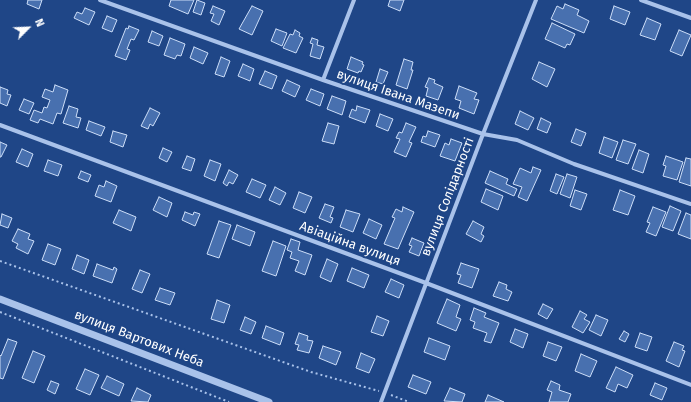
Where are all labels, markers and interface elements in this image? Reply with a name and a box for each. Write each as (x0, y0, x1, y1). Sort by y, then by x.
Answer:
north arrow (8, 8, 48, 48)
text: N (32, 17, 47, 29)
street label: вулиця Івана Мазепи (334, 67, 462, 123)
street label: вулиця Солідарності (418, 136, 478, 258)
street label: Авіаційна вулиця (297, 218, 403, 270)
street label: вулиця Вартових Неба (72, 307, 206, 371)

